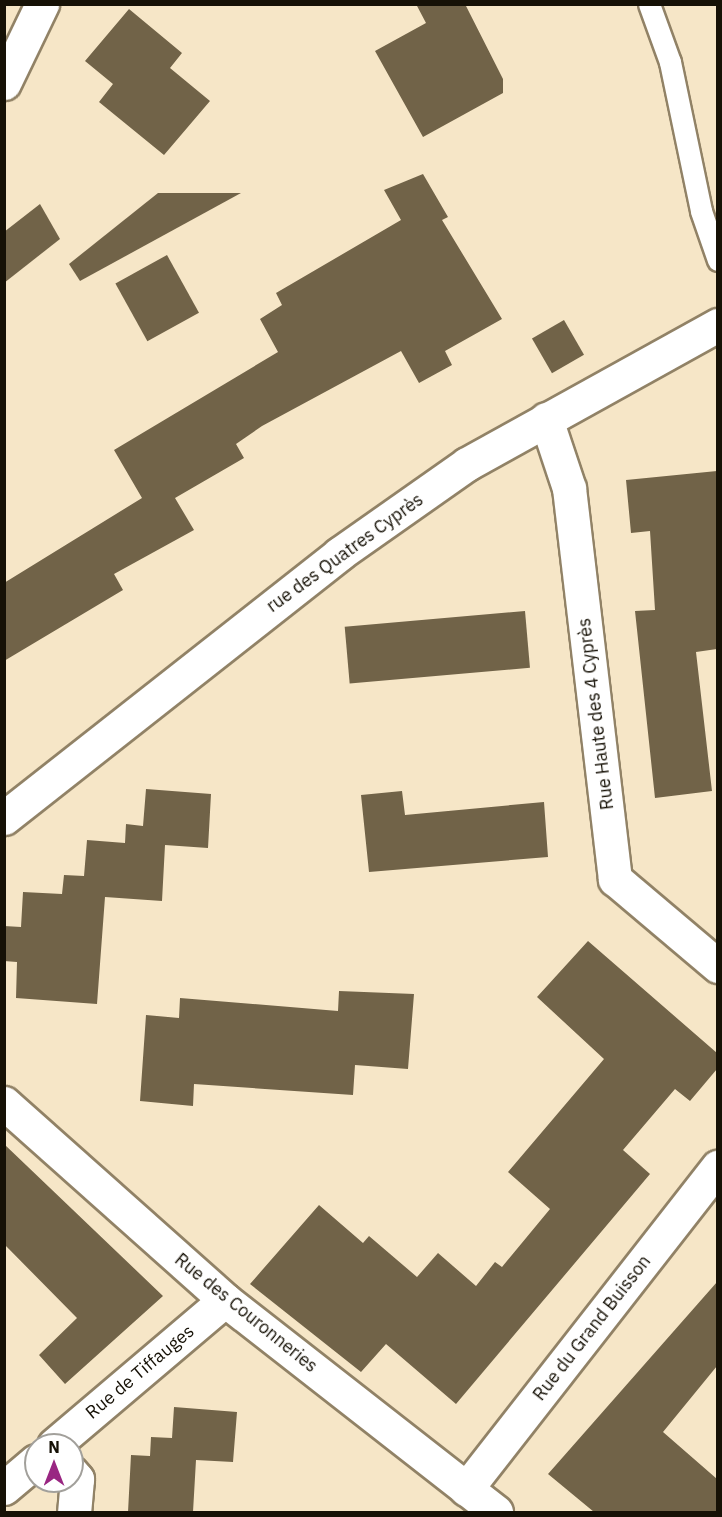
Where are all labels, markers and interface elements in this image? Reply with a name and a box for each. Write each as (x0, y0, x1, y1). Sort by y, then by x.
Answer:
street label: rue des Quatres Cyprès (262, 489, 428, 617)
street label: Rue Haute des 4 Cyprès (574, 617, 618, 811)
street label: Rue des Couronneries (170, 1249, 322, 1377)
street label: Rue du Grand Buisson (529, 1251, 655, 1405)
street label: Rue de Tiffauges (81, 1320, 199, 1424)
north arrow (24, 1433, 84, 1493)
text: N (48, 1437, 60, 1457)

